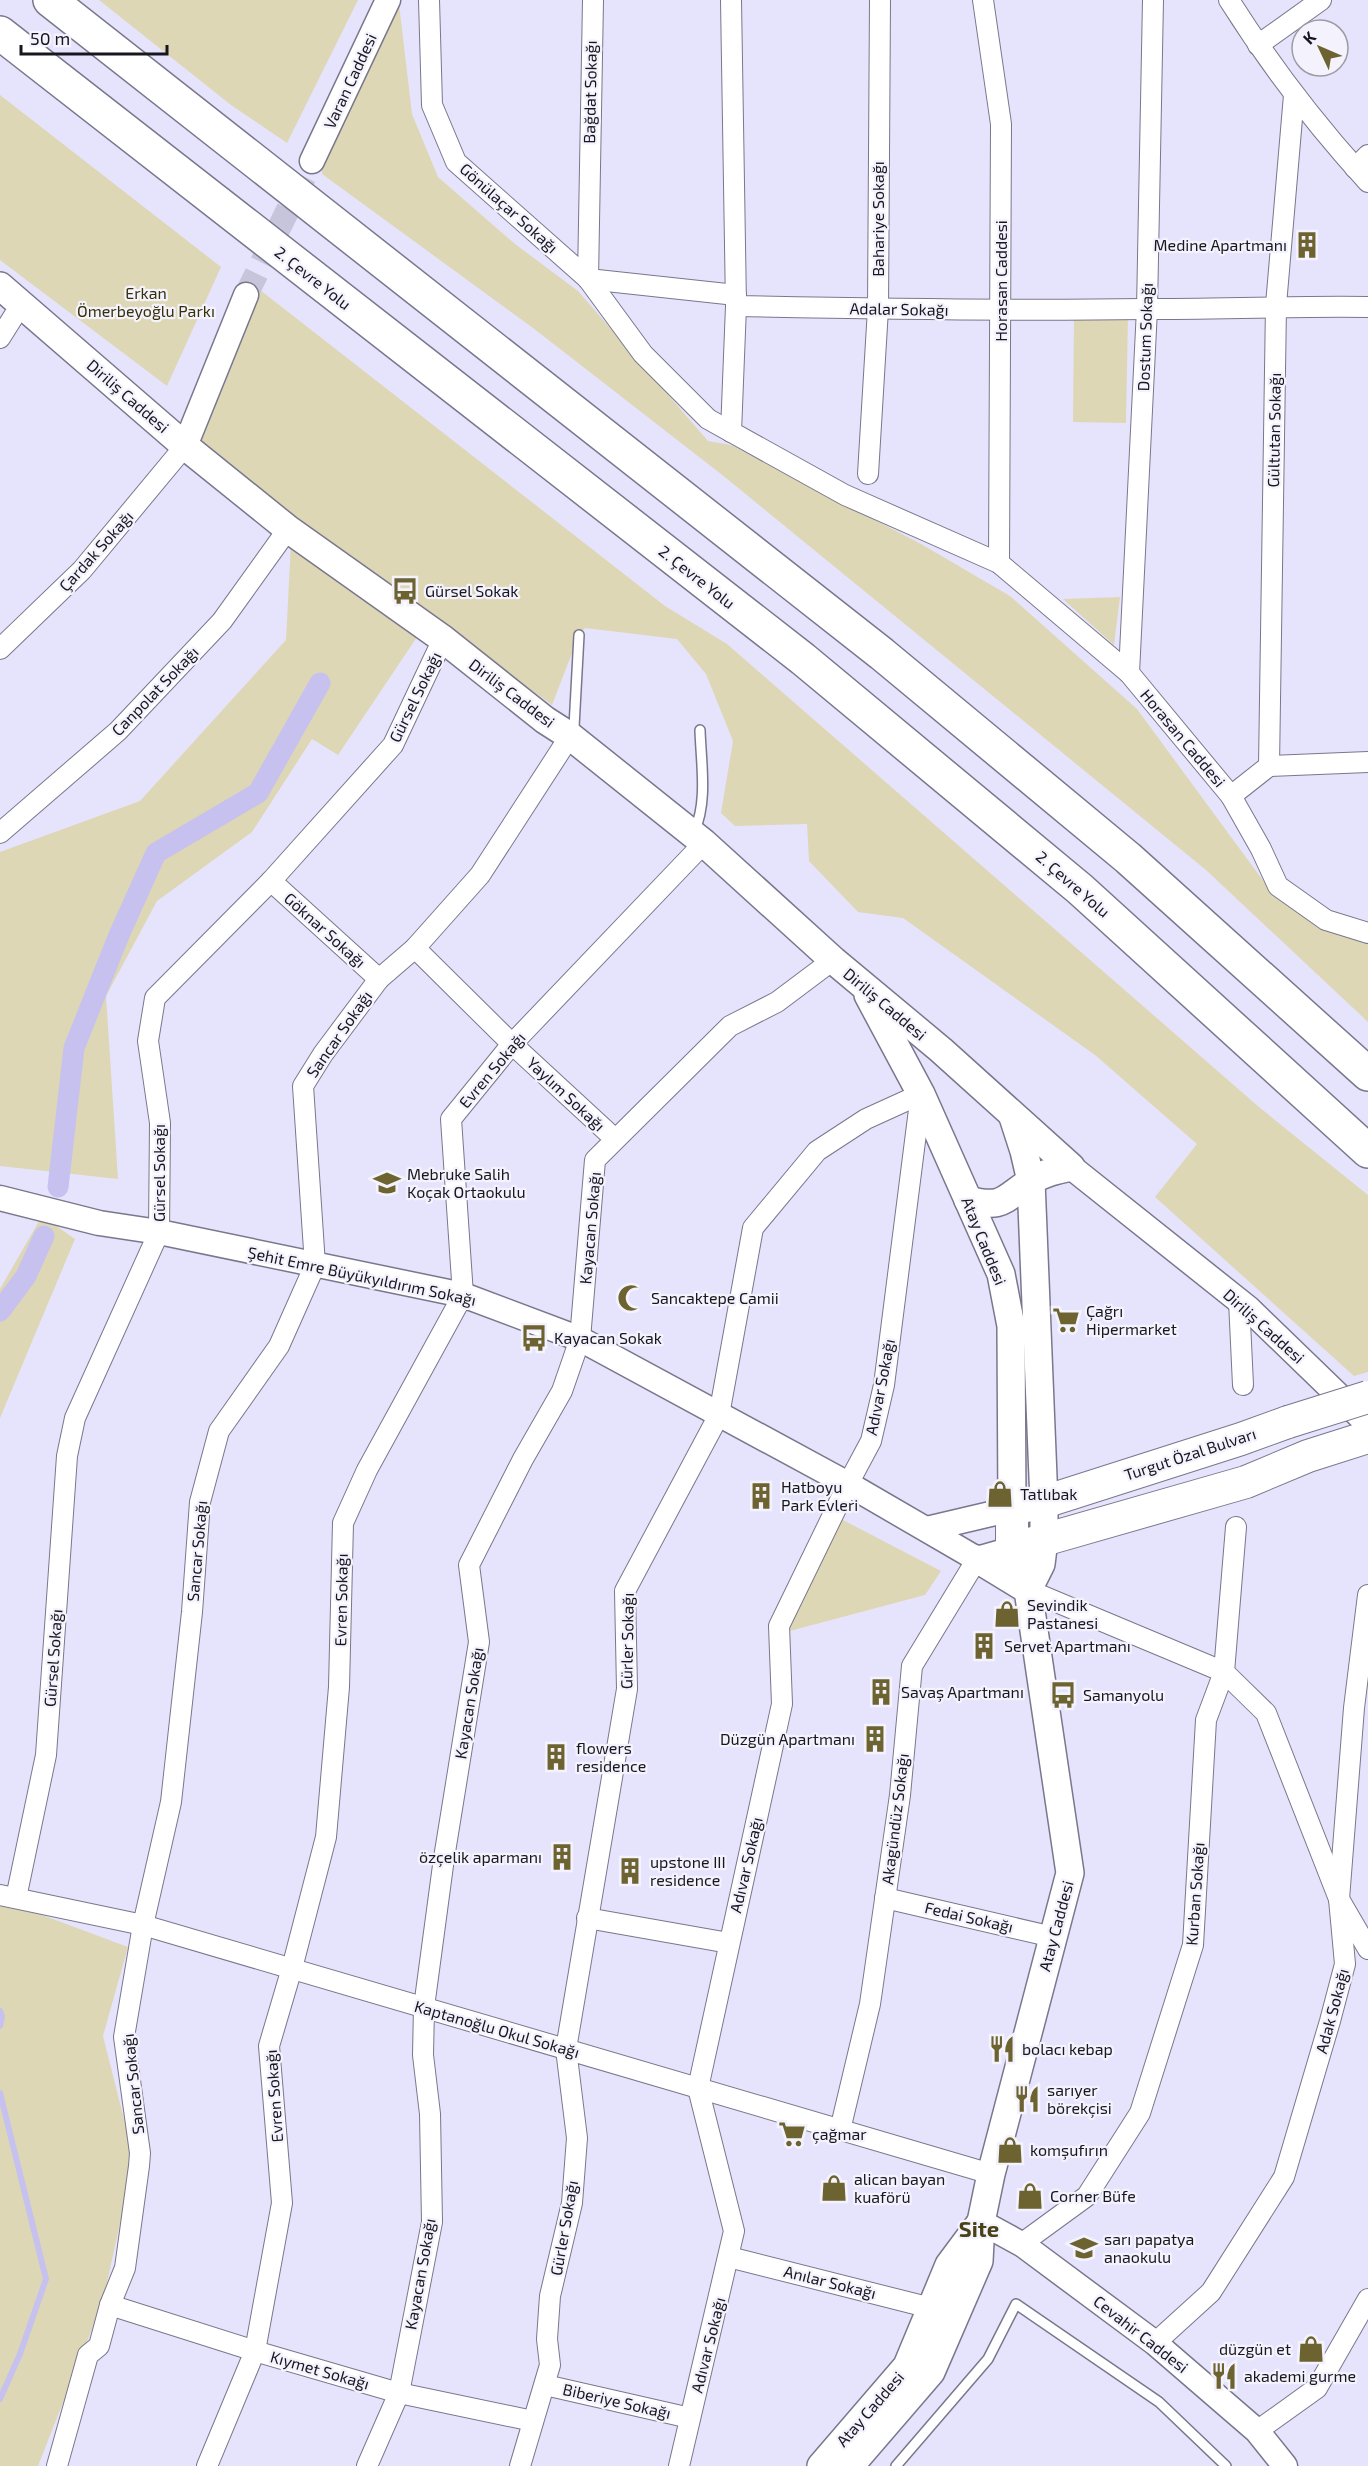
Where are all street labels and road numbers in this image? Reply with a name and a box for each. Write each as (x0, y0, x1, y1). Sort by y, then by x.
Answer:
street label: Varan Caddesi (319, 30, 380, 132)
street label: Bağdat Sokağı (579, 40, 600, 144)
street label: Gönülaçar Sokağı (456, 159, 562, 257)
street label: Bahariye Sokağı (868, 161, 887, 277)
street label: Horasan Caddesi (991, 220, 1010, 342)
street label: 2. Çevre Yolu (271, 242, 355, 314)
street label: Dostum Sokağı (1133, 282, 1156, 392)
street label: Adalar Sokağı (849, 298, 949, 319)
street label: Diriliş Caddesi (83, 355, 173, 437)
street label: Gültutan Sokağı (1263, 372, 1284, 487)
street label: Çardak Sokağı (55, 507, 137, 595)
street label: 2. Çevre Yolu (655, 541, 739, 613)
street label: Canpolat Sokağı (107, 642, 202, 739)
street label: Gürsel Sokağı (385, 649, 445, 745)
street label: Diriliş Caddesi (465, 654, 559, 732)
street label: Horasan Caddesi (1137, 685, 1230, 790)
street label: 2. Çevre Yolu (1032, 846, 1114, 922)
street label: Göknar Sokağı (281, 888, 370, 971)
street label: Diriliş Caddesi (839, 963, 931, 1045)
street label: Sancar Sokağı (302, 987, 375, 1081)
street label: Evren Sokağı (454, 1028, 529, 1111)
street label: Yaylım Sokağı (523, 1053, 609, 1135)
street label: Gürsel Sokağı (149, 1124, 168, 1222)
street label: Kayacan Sokağı (575, 1171, 604, 1285)
street label: Atay Caddesi (958, 1194, 1011, 1288)
street label: Şehit Emre Büyükyıldırım Sokağı (246, 1242, 478, 1310)
street label: Diriliş Caddesi (1219, 1284, 1309, 1368)
street label: Adıvar Sokağı (861, 1337, 898, 1437)
street label: Turgut Özal Bulvarı (1121, 1423, 1258, 1484)
street label: Sancar Sokağı (183, 1500, 210, 1602)
street label: Evren Sokağı (330, 1553, 351, 1647)
street label: Gürler Sokağı (616, 1593, 637, 1689)
street label: Gürsel Sokağı (40, 1608, 65, 1708)
street label: Kayacan Sokağı (450, 1646, 487, 1760)
street label: Akagündüz Sokağı (877, 1752, 912, 1886)
street label: Adıvar Sokağı (725, 1815, 766, 1915)
street label: Kurban Sokağı (1181, 1842, 1208, 1946)
street label: Atay Caddesi (1034, 1878, 1077, 1973)
street label: Fedai Sokağı (923, 1897, 1015, 1936)
street label: Adak Sokağı (1311, 1966, 1352, 2056)
street label: Kaptanoğlu Okul Sokağı (412, 1996, 582, 2061)
street label: Sancar Sokağı (118, 2033, 147, 2135)
street label: Evren Sokağı (261, 2049, 286, 2143)
street label: Gürler Sokağı (546, 2179, 581, 2277)
street label: Kayacan Sokağı (400, 2217, 439, 2331)
street label: Anılar Sokağı (782, 2261, 878, 2302)
street label: Cevahir Caddesi (1090, 2291, 1192, 2376)
street label: Adıvar Sokağı (686, 2295, 729, 2395)
street label: Kıymet Sokağı (268, 2346, 372, 2393)
street label: Atay Caddesi (832, 2367, 907, 2450)
street label: Biberiye Sokağı (561, 2379, 673, 2422)

